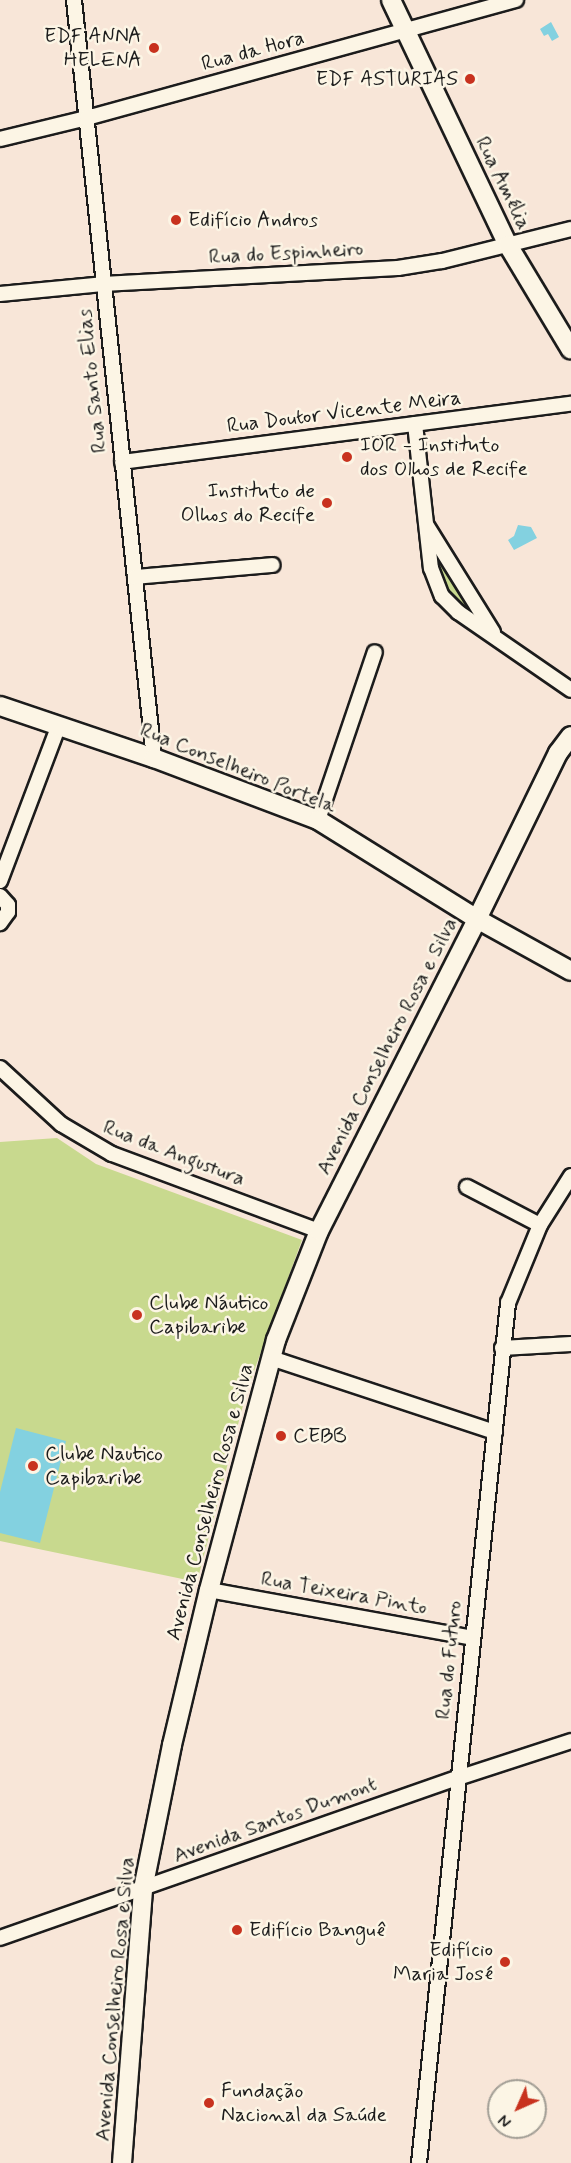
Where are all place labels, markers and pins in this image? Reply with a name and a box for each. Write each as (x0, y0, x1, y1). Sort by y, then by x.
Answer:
place label: EDF ANNA HELENA (43, 23, 142, 73)
marker: EDF ANNA HELENA (147, 41, 161, 55)
place label: EDF ASTURIAS (315, 66, 458, 92)
marker: EDF ASTURIAS (463, 72, 477, 86)
place label: Edifício Andros (188, 207, 318, 233)
marker: Edifício Andros (169, 213, 183, 227)
place label: IOR - Instituto dos Olhos de Recife (360, 432, 527, 482)
marker: IOR - Instituto dos Olhos de Recife (338, 448, 356, 466)
place label: Instituto de Olhos do Recife (183, 478, 315, 528)
marker: Instituto de Olhos do Recife (320, 496, 334, 510)
place label: Clube Náutico Capibaribe (149, 1290, 268, 1340)
marker: Clube Náutico Capibaribe (130, 1308, 144, 1322)
place label: CEBB (293, 1423, 347, 1449)
marker: CEBB (274, 1429, 288, 1443)
place label: Clube Nautico Capibaribe (45, 1441, 163, 1491)
marker: Clube Nautico Capibaribe (26, 1459, 40, 1473)
place label: Edifício Banguê (249, 1917, 382, 1943)
marker: Edifício Banguê (230, 1923, 244, 1937)
place label: Edifício Maria José (393, 1937, 493, 1987)
marker: Edifício Maria José (498, 1955, 512, 1969)
place label: Fundação Nacional da Saúde (221, 2078, 384, 2128)
marker: Fundação Nacional da Saúde (202, 2096, 216, 2110)

